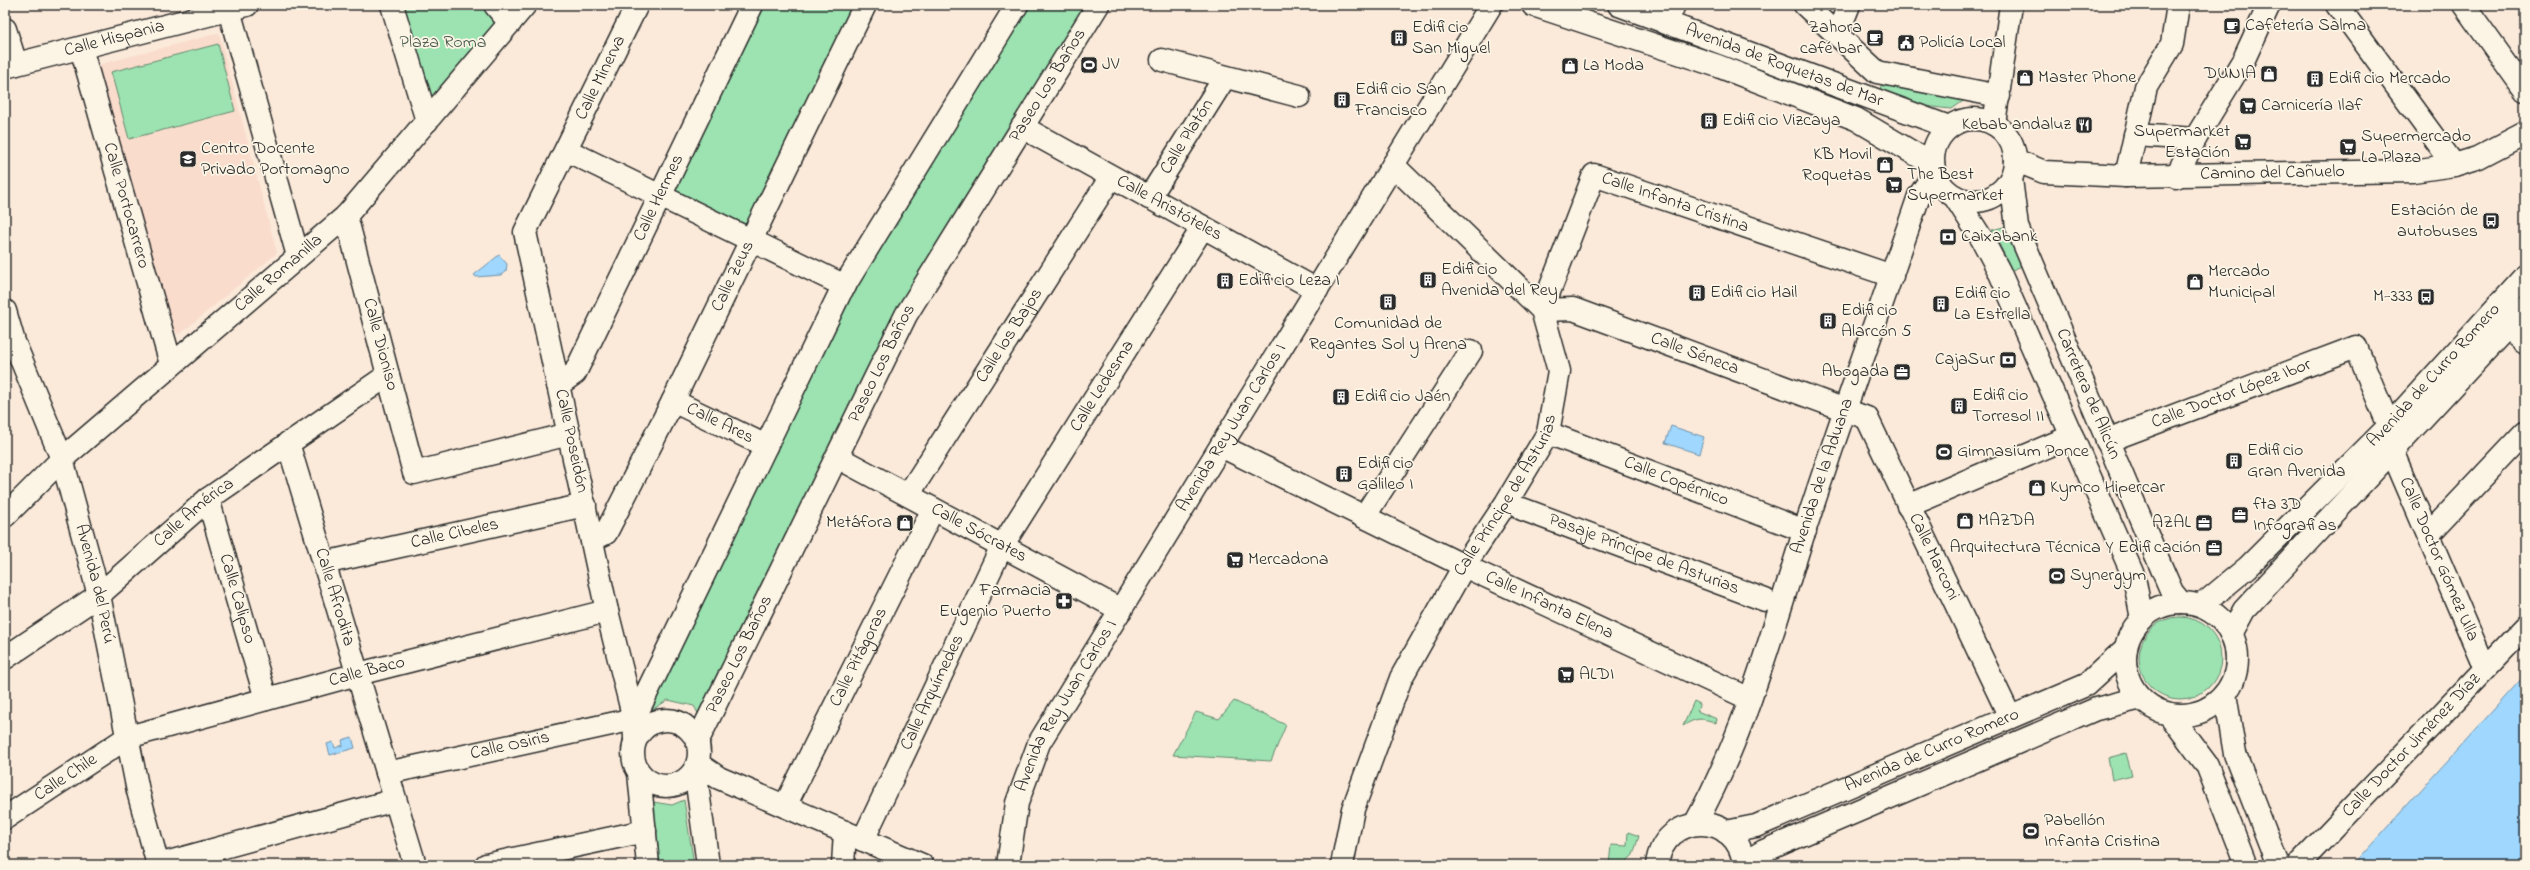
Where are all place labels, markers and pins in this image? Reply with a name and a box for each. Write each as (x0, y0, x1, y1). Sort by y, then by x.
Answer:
place label: Cafetería Salma (2245, 13, 2366, 39)
place label: Edificio San Miguel (1412, 15, 1490, 63)
place label: Zahora café bar (1800, 15, 1862, 62)
cafe icon: Cafetería Salma (2222, 16, 2242, 36)
building icon: Edificio San Miguel (1389, 28, 1409, 48)
cafe icon: Zahora café bar (1865, 28, 1885, 48)
place label: Policía Local (1919, 30, 2006, 56)
public building icon: Policía Local (1896, 33, 1916, 53)
place label: JV (1102, 52, 1120, 78)
place label: La Moda (1583, 53, 1644, 79)
sports icon: JV (1079, 55, 1099, 75)
shop icon: La Moda (1560, 56, 1580, 76)
place label: DUNIA (2203, 61, 2256, 87)
shop icon: DUNIA (2259, 64, 2279, 84)
place label: Master Phone (2038, 65, 2137, 91)
place label: Edificio Mercado (2328, 66, 2451, 92)
shop icon: Master Phone (2015, 68, 2035, 88)
building icon: Edificio Mercado (2305, 69, 2325, 89)
place label: Edificio San Francisco (1354, 77, 1446, 124)
building icon: Edificio San Francisco (1332, 90, 1352, 110)
place label: Carnicería Ilaf (2261, 93, 2363, 119)
supermarket icon: Carnicería Ilaf (2238, 96, 2258, 116)
place label: Edificio Vizcaya (1722, 108, 1841, 134)
building icon: Edificio Vizcaya (1699, 111, 1719, 131)
place label: Kebab andaluz (1962, 112, 2071, 138)
restaurant icon: Kebab andaluz (2074, 115, 2094, 135)
place label: Supermarket Estación (2134, 119, 2230, 166)
place label: Supermercado La Plaza (2361, 124, 2471, 171)
supermarket icon: Supermarket Estación (2233, 132, 2253, 152)
place label: Centro Docente Privado Portomagno (201, 136, 350, 184)
supermarket icon: Supermercado La Plaza (2338, 137, 2358, 157)
place label: KB Movil Roquetas (1802, 142, 1872, 189)
school or university icon: Centro Docente Privado Portomagno (178, 149, 198, 169)
shop icon: KB Movil Roquetas (1875, 155, 1895, 175)
place label: The Best Supermarket (1907, 162, 2004, 209)
supermarket icon: The Best Supermarket (1884, 175, 1904, 195)
place label: Estación de autobuses (2390, 198, 2479, 245)
bus stop icon: Estación de autobuses (2481, 211, 2501, 231)
place label: Caixabank (1961, 224, 2038, 250)
bank icon: Caixabank (1938, 227, 1958, 247)
place label: Edificio Avenida del Rey (1441, 257, 1558, 304)
place label: Mercado Municipal (2208, 259, 2275, 306)
place label: Edificio Leza I (1238, 268, 1340, 294)
building icon: Edificio Avenida del Rey (1418, 270, 1438, 290)
building icon: Edificio Leza I (1215, 271, 1235, 291)
shop icon: Mercado Municipal (2185, 272, 2205, 292)
place label: Edificio Hail (1710, 280, 1797, 306)
place label: Edificio La Estrella (1954, 281, 2030, 328)
building icon: Edificio Hail (1687, 283, 1707, 303)
place label: M-333 (2373, 284, 2413, 310)
bus stop icon: M-333 (2416, 287, 2436, 307)
building icon: Comunidad de Regantes Sol y Arena (1378, 292, 1398, 312)
building icon: Edificio La Estrella (1931, 294, 1951, 314)
place label: Edificio Alarcón 5 (1841, 298, 1911, 345)
place label: Comunidad de Regantes Sol y Arena (1309, 311, 1467, 359)
building icon: Edificio Alarcón 5 (1818, 311, 1838, 331)
place label: CajaSur (1935, 347, 1995, 373)
bank icon: CajaSur (1998, 350, 2018, 370)
place label: Abogada (1821, 359, 1889, 386)
office icon: Abogada (1892, 362, 1912, 382)
place label: Edificio Torresol II (1972, 383, 2044, 430)
place label: Edificio Jaén (1354, 384, 1451, 410)
building icon: Edificio Jaén (1331, 387, 1351, 407)
building icon: Edificio Torresol II (1949, 396, 1969, 416)
place label: Edificio Gran Avenida (2247, 438, 2346, 485)
place label: Gimnasium Ponce (1957, 439, 2090, 465)
sports icon: Gimnasium Ponce (1934, 442, 1954, 462)
place label: Edificio Galileo I (1357, 451, 1413, 498)
building icon: Edificio Gran Avenida (2224, 451, 2244, 471)
building icon: Edificio Galileo I (1334, 464, 1354, 484)
place label: Kymco Hipercar (2050, 475, 2165, 501)
shop icon: Kymco Hipercar (2027, 478, 2047, 498)
place label: fta 3D Infografias (2253, 492, 2337, 540)
office icon: fta 3D Infografias (2230, 505, 2250, 525)
place label: MAZDA (1978, 508, 2035, 534)
place label: Metáfora (826, 510, 892, 536)
place label: AZAL (2152, 510, 2191, 536)
shop icon: MAZDA (1955, 511, 1975, 531)
shop icon: Metáfora (895, 513, 915, 533)
office icon: AZAL (2194, 513, 2214, 533)
place label: Arquitectura Técnica Y Edificación (1949, 535, 2201, 561)
office icon: Arquitectura Técnica Y Edificación (2204, 538, 2224, 558)
place label: Mercadona (1248, 547, 1328, 573)
supermarket icon: Mercadona (1225, 550, 1245, 570)
place label: Synergym (2070, 563, 2146, 590)
sports icon: Synergym (2047, 566, 2067, 586)
place label: Farmacia Eugenio Puerto (939, 578, 1051, 626)
pharmacy icon: Farmacia Eugenio Puerto (1054, 591, 1074, 611)
place label: ALDI (1579, 662, 1614, 688)
supermarket icon: ALDI (1556, 665, 1576, 685)
place label: Pabellón Infanta Cristina (2044, 808, 2160, 855)
sports icon: Pabellón Infanta Cristina (2021, 821, 2041, 841)

